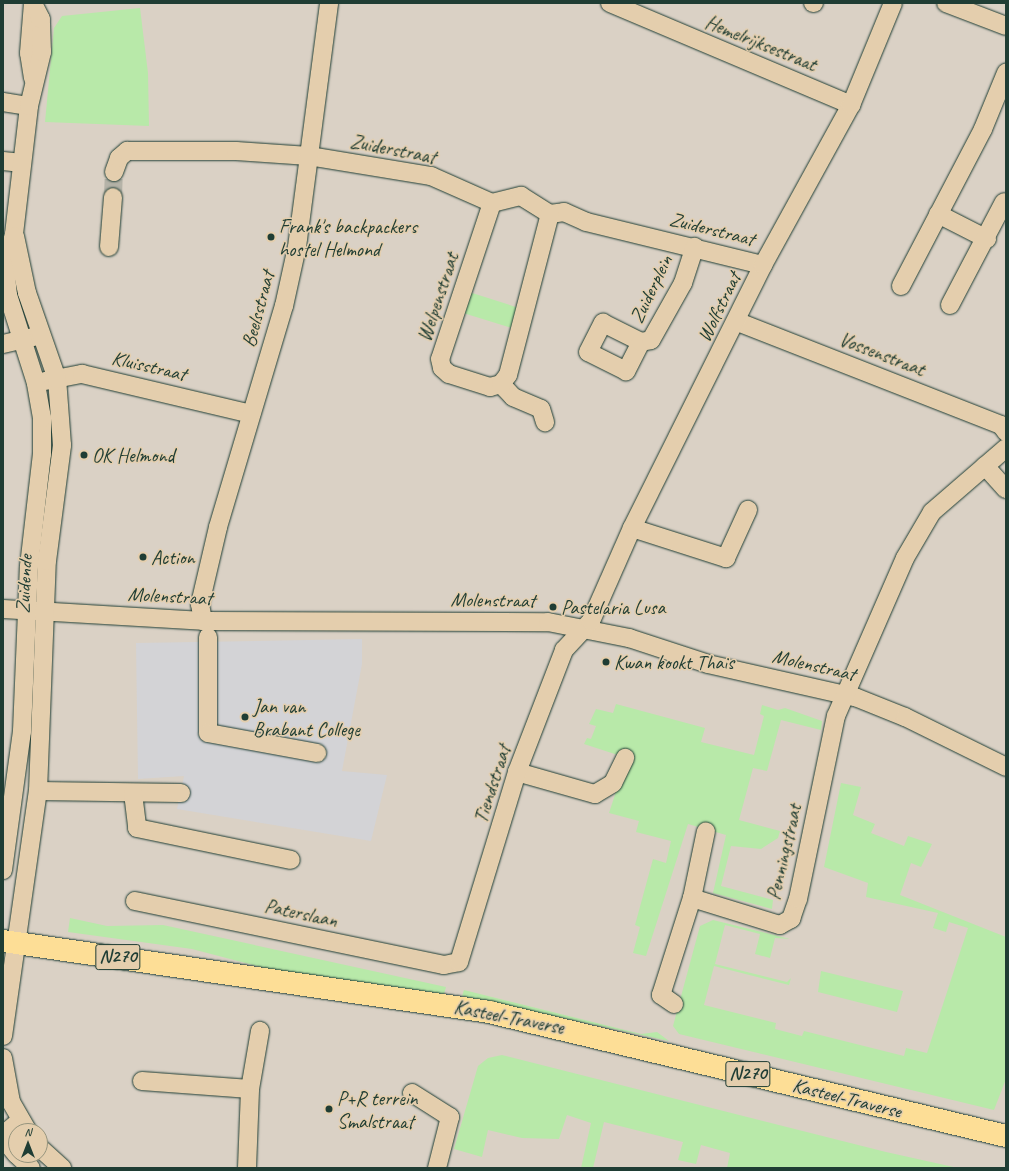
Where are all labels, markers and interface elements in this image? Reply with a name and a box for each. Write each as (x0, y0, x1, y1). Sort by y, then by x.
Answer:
street label: Hemelrijksestraat (702, 10, 820, 76)
street label: Zuiderstraat (348, 129, 438, 169)
street label: Zuiderstraat (667, 207, 757, 251)
place label: Frank's backpackers hostel Helmond (279, 214, 416, 261)
marker: Frank's backpackers hostel Helmond (266, 232, 276, 242)
street label: Welpenstraat (412, 250, 464, 344)
street label: Zuiderplein (624, 251, 678, 327)
street label: Beelsstraat (236, 268, 280, 350)
street label: Wolfstraat (692, 268, 746, 346)
street label: Vossenstraat (836, 327, 928, 381)
street label: Kluisstraat (109, 346, 189, 386)
place label: OK Helmond (92, 443, 174, 467)
marker: OK Helmond (79, 450, 89, 460)
place label: Action (151, 545, 195, 569)
marker: Action (138, 552, 148, 562)
street label: Zuidende (10, 554, 38, 614)
street label: Molenstraat (127, 582, 213, 610)
street label: Molenstraat (451, 587, 535, 613)
place label: Pastelaria Lusa (561, 595, 664, 619)
marker: Pastelaria Lusa (548, 602, 558, 612)
street label: Molenstraat (770, 644, 858, 686)
place label: Kwan kookt Thais (614, 650, 735, 674)
marker: Kwan kookt Thais (601, 657, 611, 667)
place label: Jan van Brabant College (253, 694, 360, 741)
marker: Jan van Brabant College (240, 712, 250, 722)
street label: Tiendstraat (468, 742, 516, 826)
street label: Penningstraat (761, 802, 807, 902)
street label: Paterslaan (262, 894, 340, 932)
road number: N270 (95, 940, 141, 974)
street label: Kasteel-Traverse (452, 995, 566, 1039)
road number: N270 (725, 1057, 771, 1091)
street label: Kasteel-Traverse (790, 1073, 904, 1123)
place label: P+R terrein Smalstraat (337, 1086, 418, 1133)
marker: P+R terrein Smalstraat (324, 1104, 334, 1114)
north arrow (8, 1123, 48, 1163)
text: N (25, 1125, 31, 1139)

